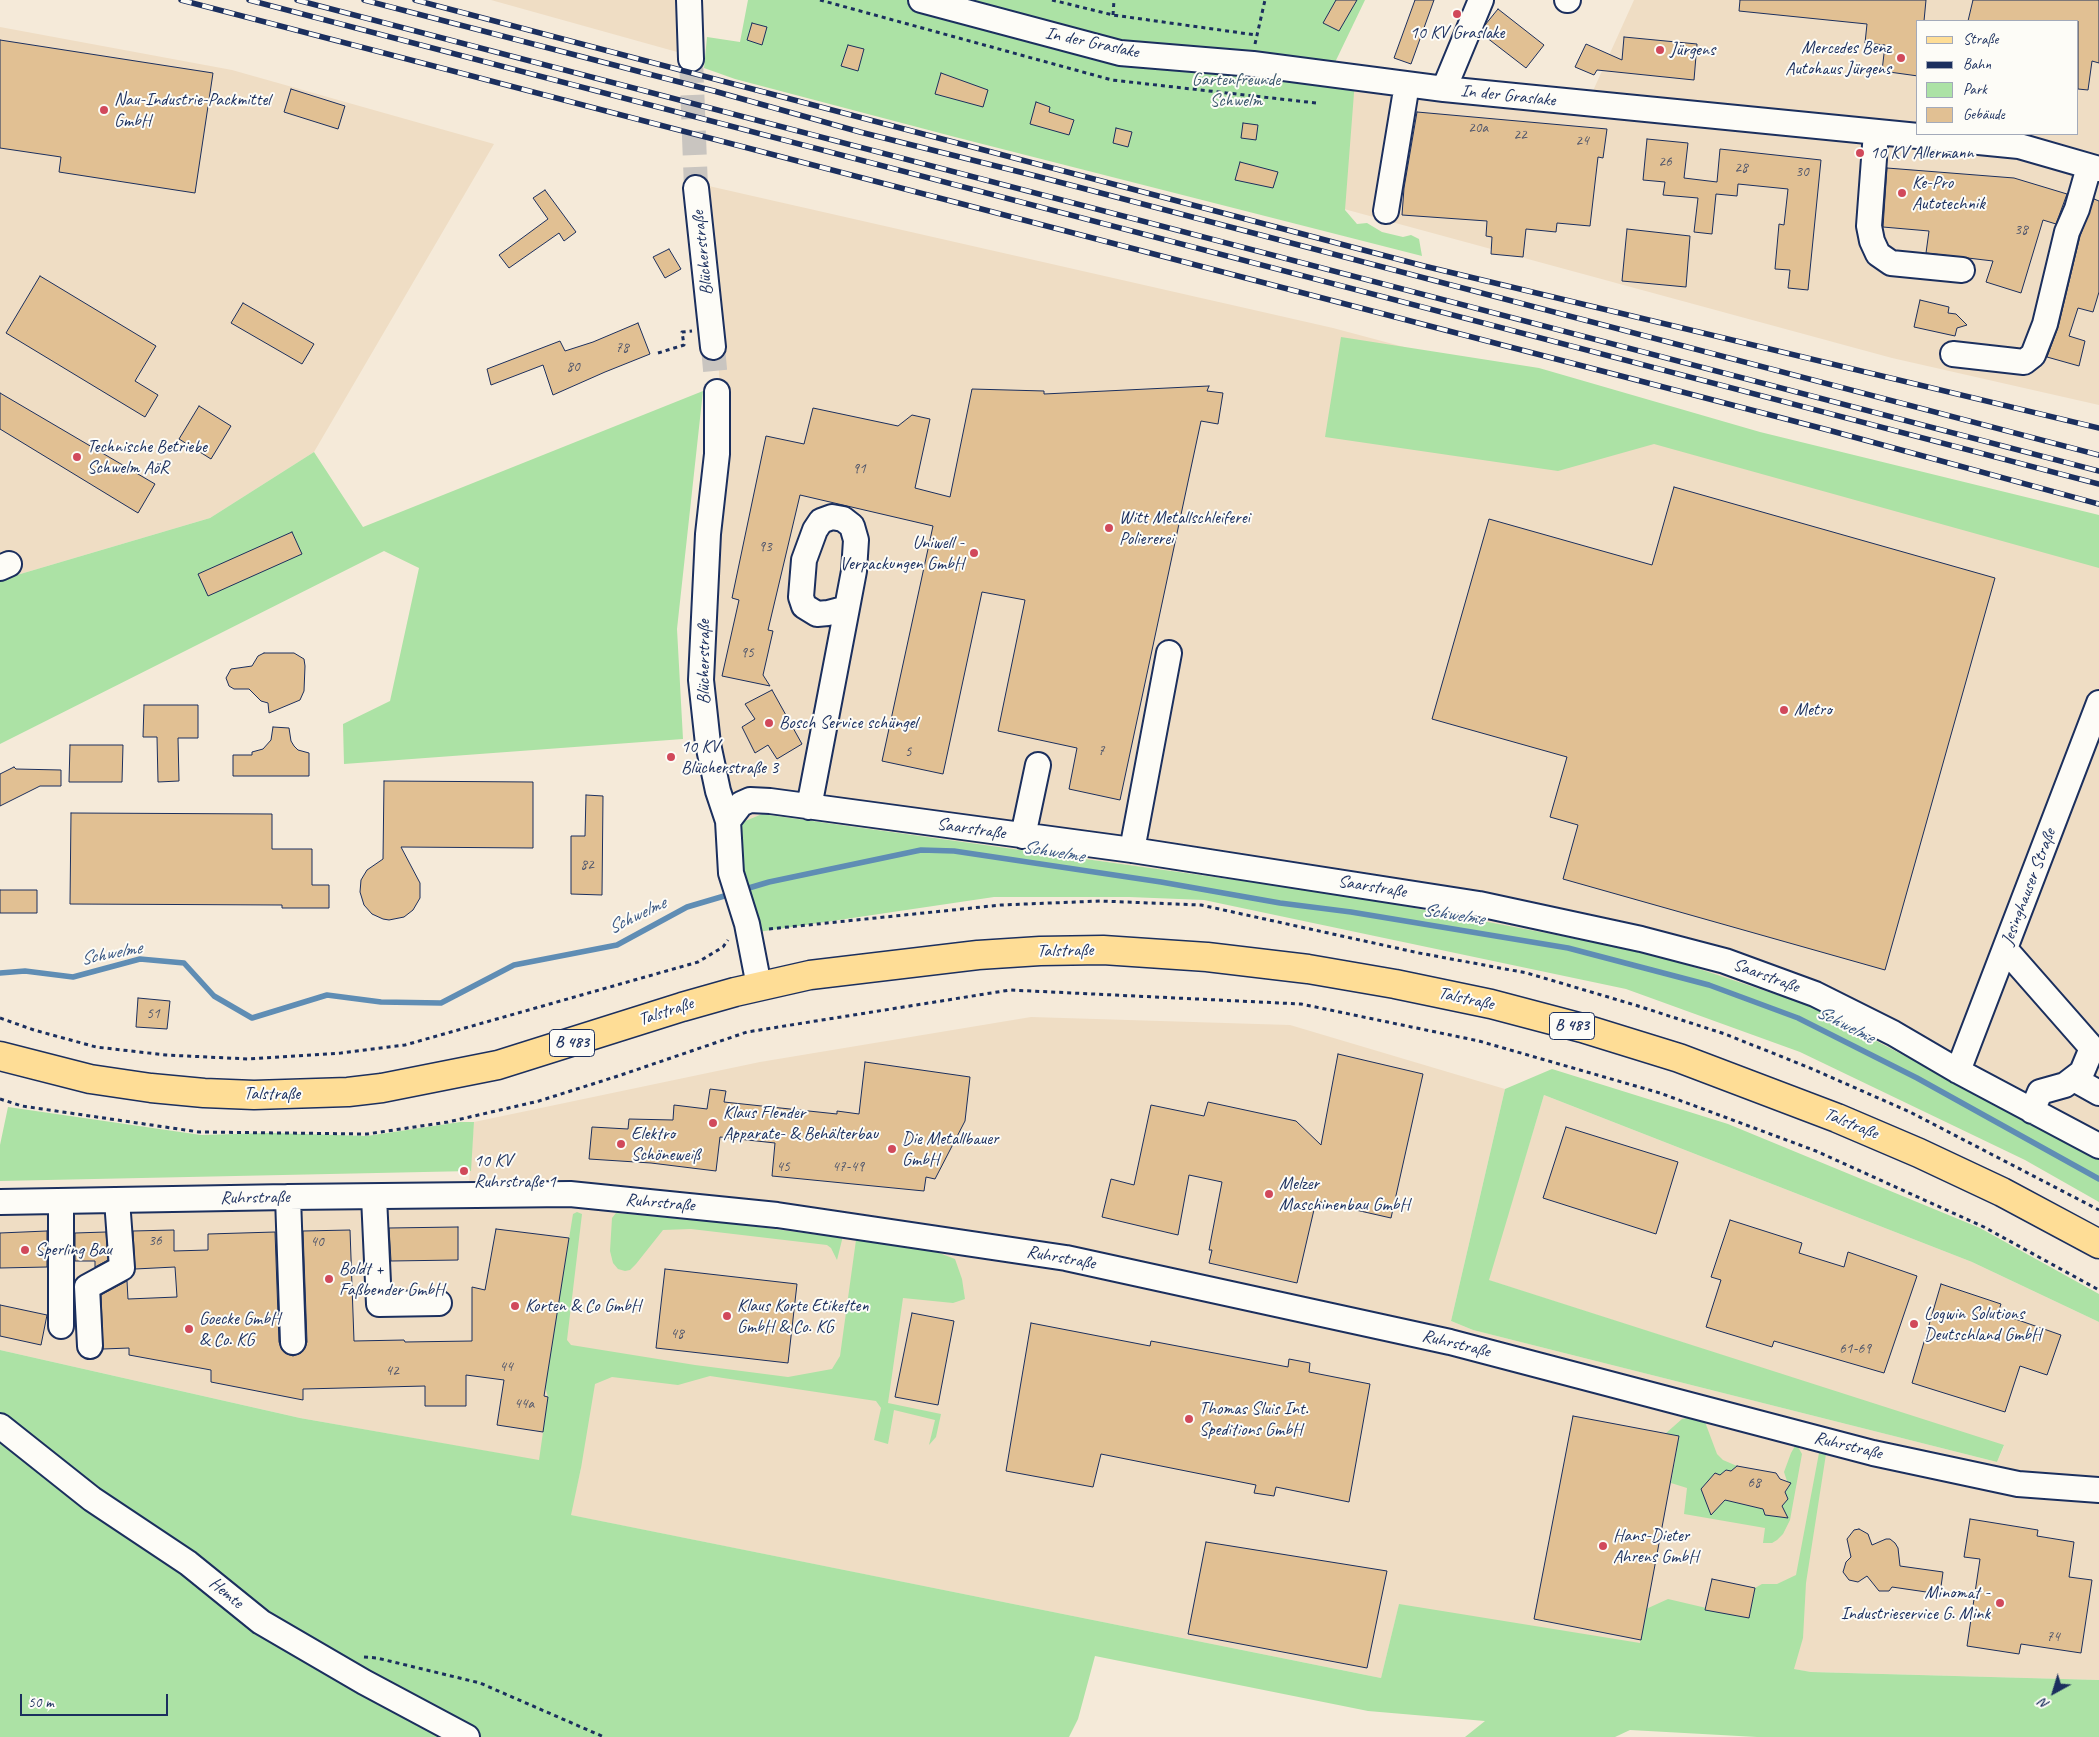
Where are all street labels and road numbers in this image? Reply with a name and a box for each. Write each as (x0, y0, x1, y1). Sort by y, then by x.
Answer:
street label: In der Graslake (1043, 23, 1141, 63)
street label: In der Graslake (1460, 80, 1556, 112)
street label: Blücherstraße (688, 210, 718, 296)
street label: Blücherstraße (693, 620, 715, 704)
street label: Saarstraße (935, 813, 1007, 845)
street label: Jesinghauser Straße (1997, 826, 2061, 948)
street label: Saarstraße (1336, 871, 1408, 903)
street label: Talstraße (1037, 940, 1093, 962)
street label: Saarstraße (1730, 954, 1802, 998)
street label: Talstraße (1436, 983, 1496, 1015)
street label: Talstraße (636, 993, 696, 1031)
road number: B 483 (1550, 1012, 1594, 1040)
road number: B 483 (550, 1030, 594, 1056)
street label: Talstraße (244, 1083, 300, 1105)
street label: Talstraße (1821, 1103, 1881, 1145)
street label: Ruhrstraße (220, 1187, 290, 1209)
street label: Ruhrstraße (624, 1189, 696, 1217)
street label: Ruhrstraße (1025, 1241, 1097, 1275)
street label: Ruhrstraße (1420, 1325, 1492, 1363)
street label: Ruhrstraße (1812, 1427, 1884, 1465)
street label: Hemte (204, 1573, 248, 1613)

